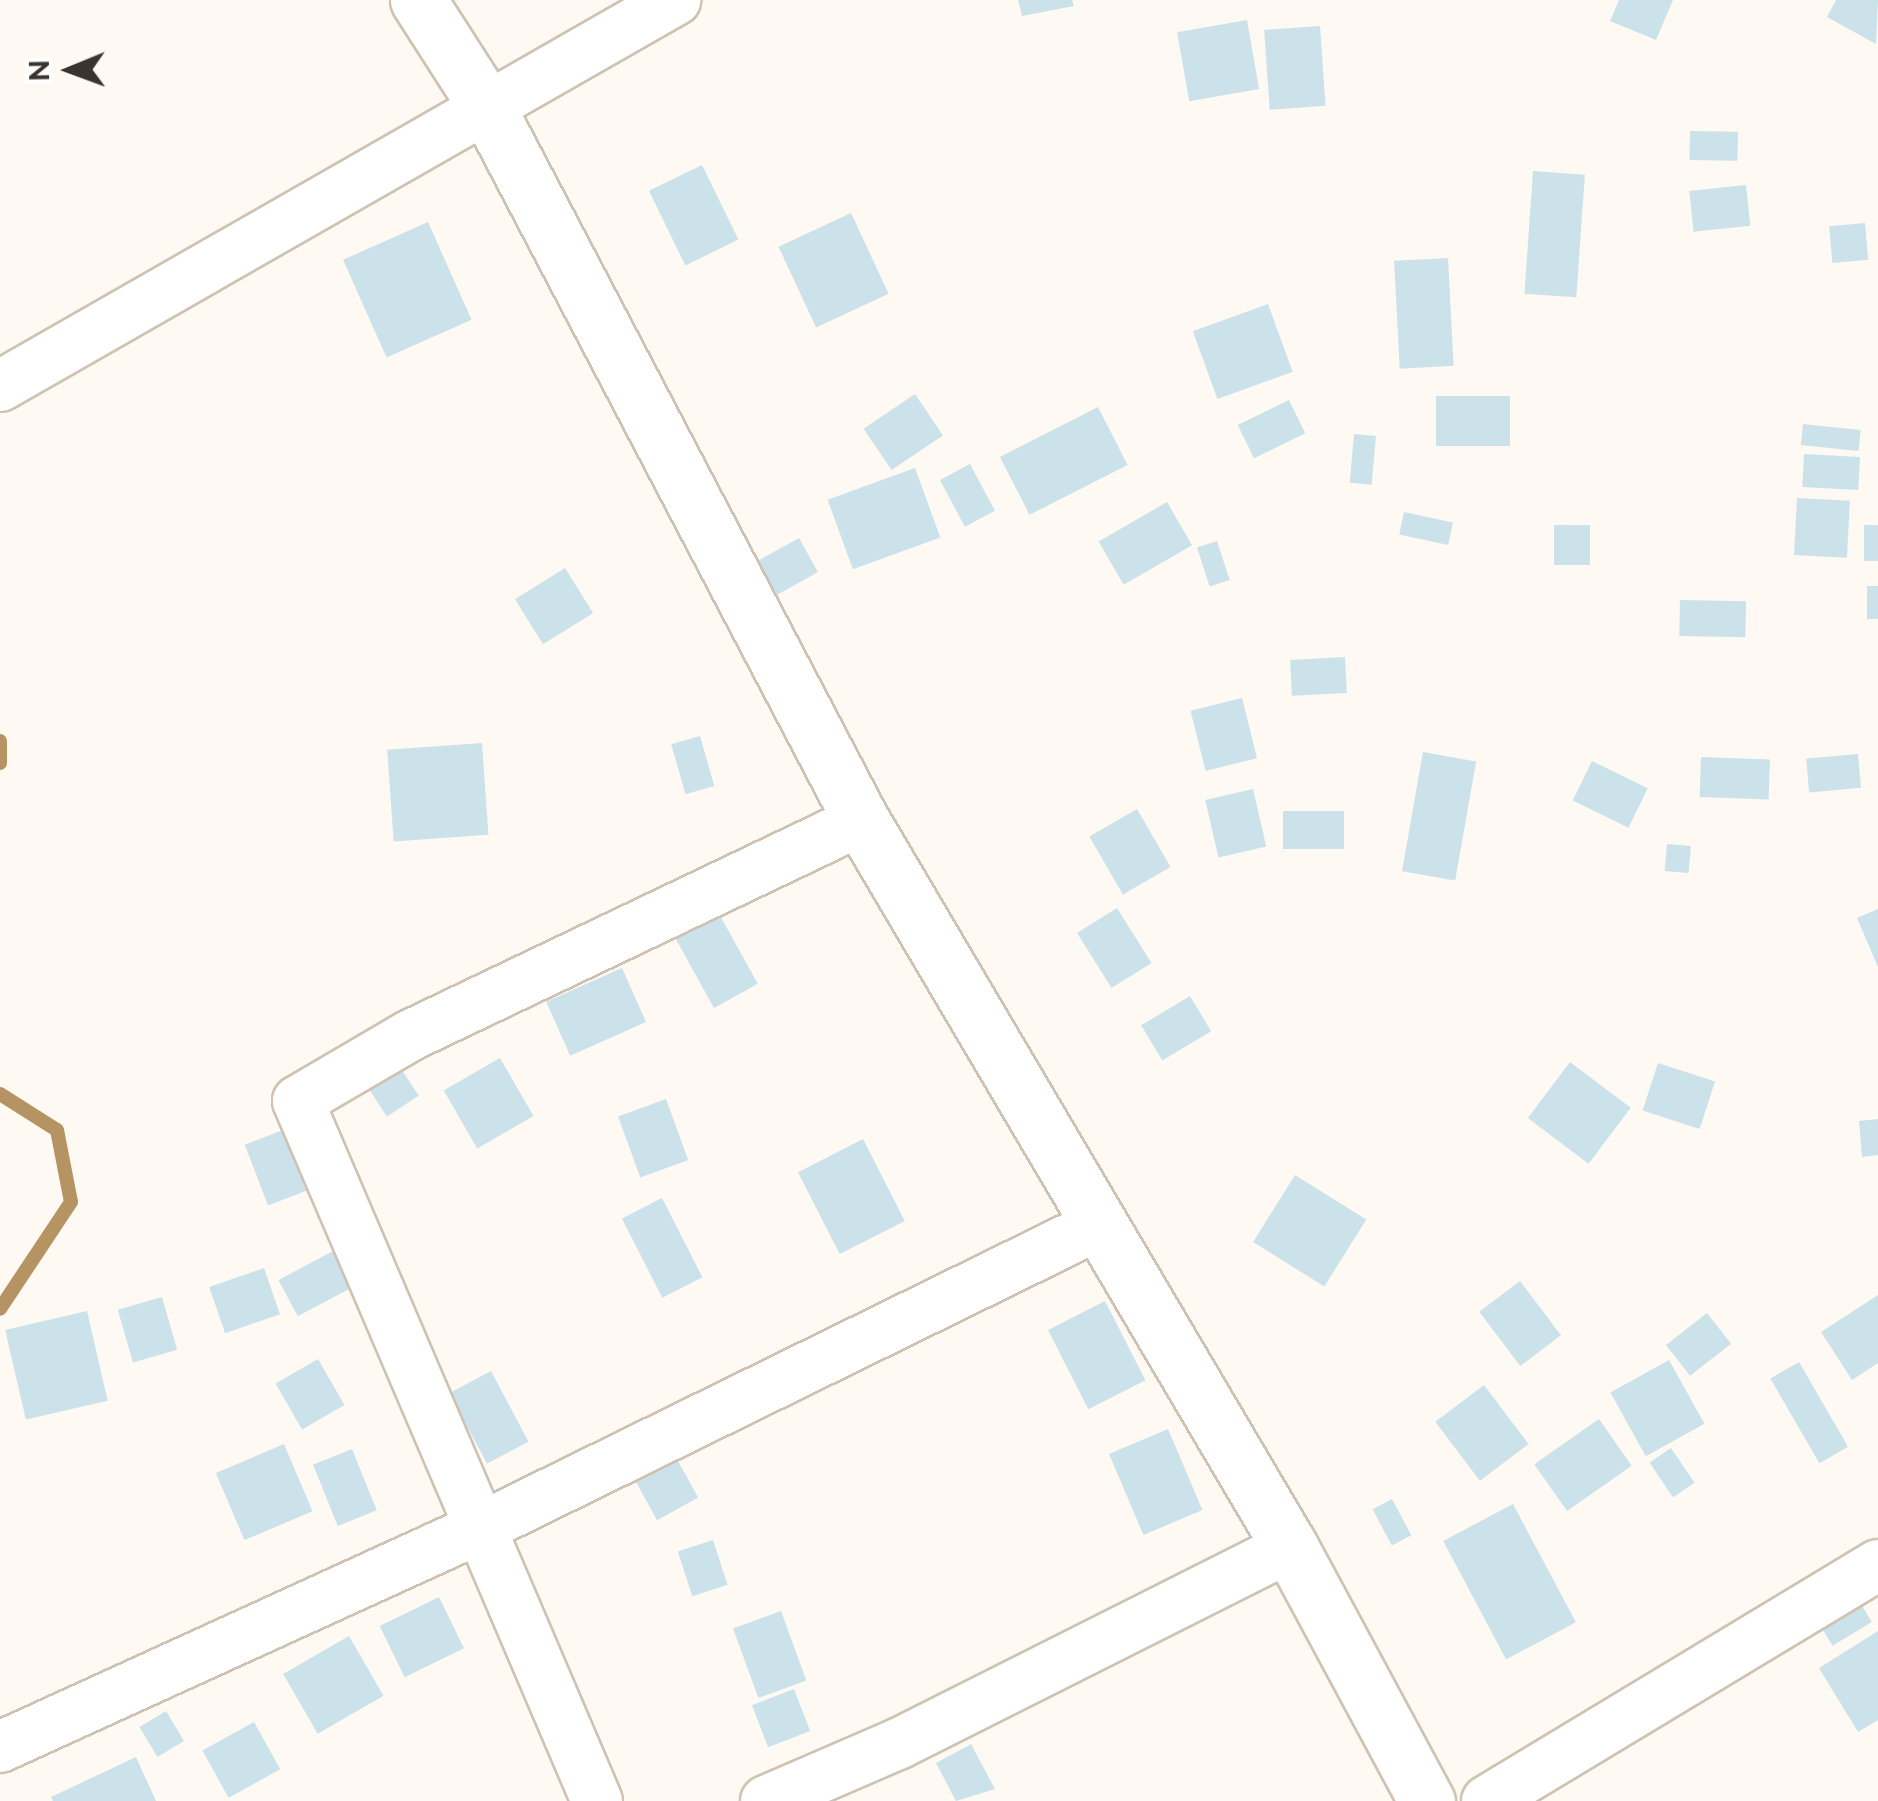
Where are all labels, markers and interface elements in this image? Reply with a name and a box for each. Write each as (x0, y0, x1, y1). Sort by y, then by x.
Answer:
north arrow (20, 20, 120, 120)
text: N (23, 60, 56, 82)

